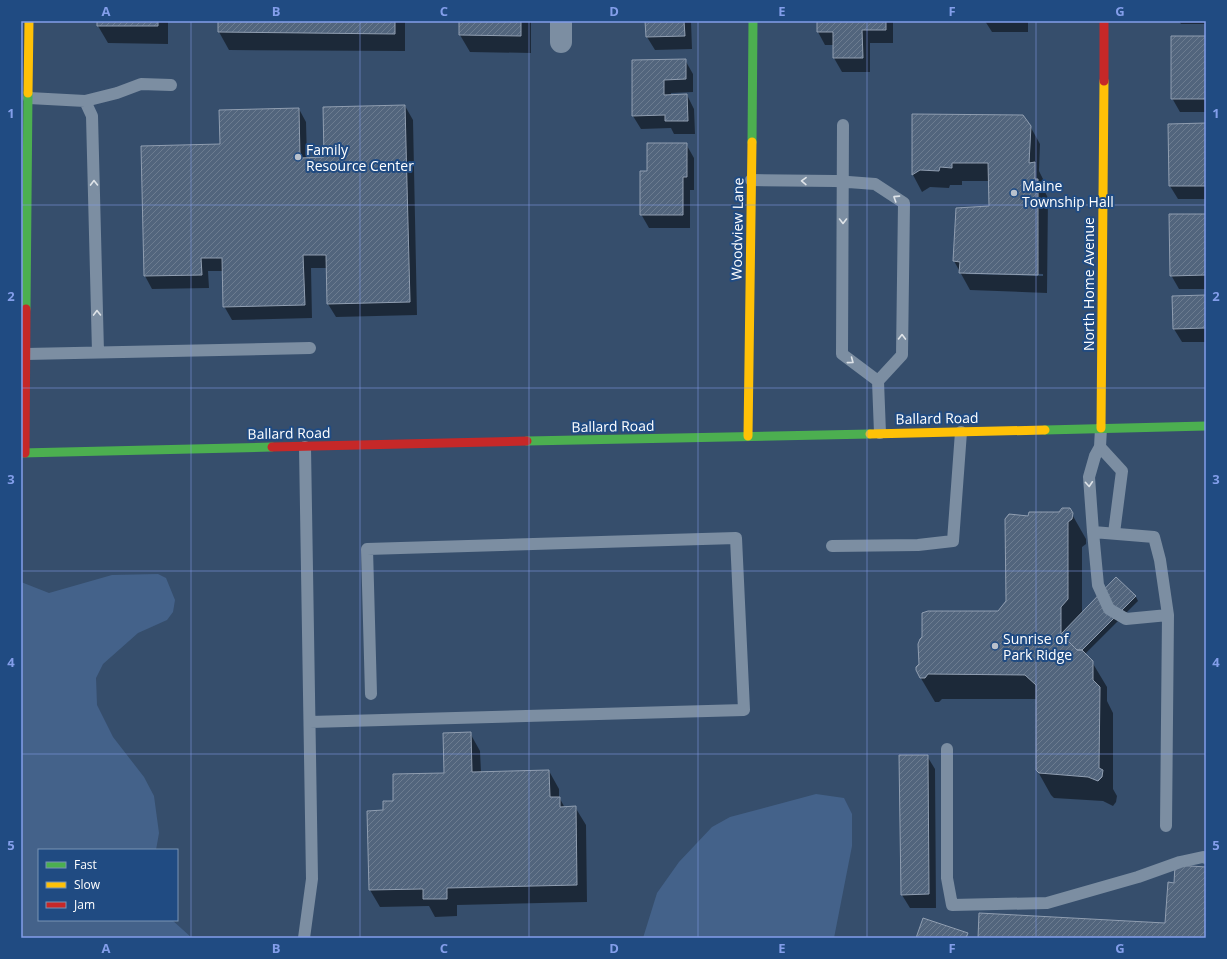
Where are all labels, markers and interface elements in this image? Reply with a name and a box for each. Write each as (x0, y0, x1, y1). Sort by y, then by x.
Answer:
text: A (102, 2, 111, 20)
text: B (272, 2, 281, 20)
text: C (440, 2, 448, 20)
text: D (609, 2, 619, 20)
text: E (778, 2, 786, 20)
text: F (948, 2, 956, 20)
text: G (1115, 2, 1125, 20)
text: 1 (7, 104, 15, 122)
text: 1 (1212, 104, 1220, 122)
place label: Family Resource Center (306, 140, 414, 175)
marker: Family Resource Center (293, 152, 303, 162)
place label: Maine Township Hall (1022, 176, 1114, 211)
street label: Woodview Lane (727, 177, 747, 281)
one-way arrow (801, 177, 807, 185)
one-way arrow (90, 180, 98, 186)
marker: Maine Township Hall (1009, 188, 1019, 198)
one-way arrow (893, 195, 900, 203)
street label: North Home Avenue (1079, 217, 1098, 351)
one-way arrow (839, 218, 847, 224)
text: 2 (7, 287, 15, 305)
text: 2 (1212, 287, 1220, 305)
one-way arrow (93, 310, 101, 316)
one-way arrow (898, 334, 907, 340)
one-way arrow (847, 356, 854, 363)
street label: Ballard Road (895, 408, 979, 428)
street label: Ballard Road (571, 416, 655, 436)
street label: Ballard Road (247, 423, 331, 443)
text: 3 (7, 470, 15, 488)
text: 3 (1212, 470, 1220, 488)
one-way arrow (1085, 481, 1094, 487)
place label: Sunrise of Park Ridge (1003, 629, 1072, 664)
marker: Sunrise of Park Ridge (990, 641, 1000, 651)
text: 4 (7, 653, 15, 671)
text: 4 (1212, 653, 1220, 671)
text: 5 (7, 836, 15, 854)
text: 5 (1212, 836, 1220, 854)
legend (38, 849, 178, 921)
text: Fast (74, 856, 97, 873)
text: Slow (74, 876, 101, 893)
text: Jam (73, 896, 95, 913)
text: A (102, 939, 111, 957)
text: B (272, 939, 281, 957)
text: C (440, 939, 448, 957)
text: D (609, 939, 619, 957)
text: E (778, 939, 786, 957)
text: F (948, 939, 956, 957)
text: G (1115, 939, 1125, 957)

